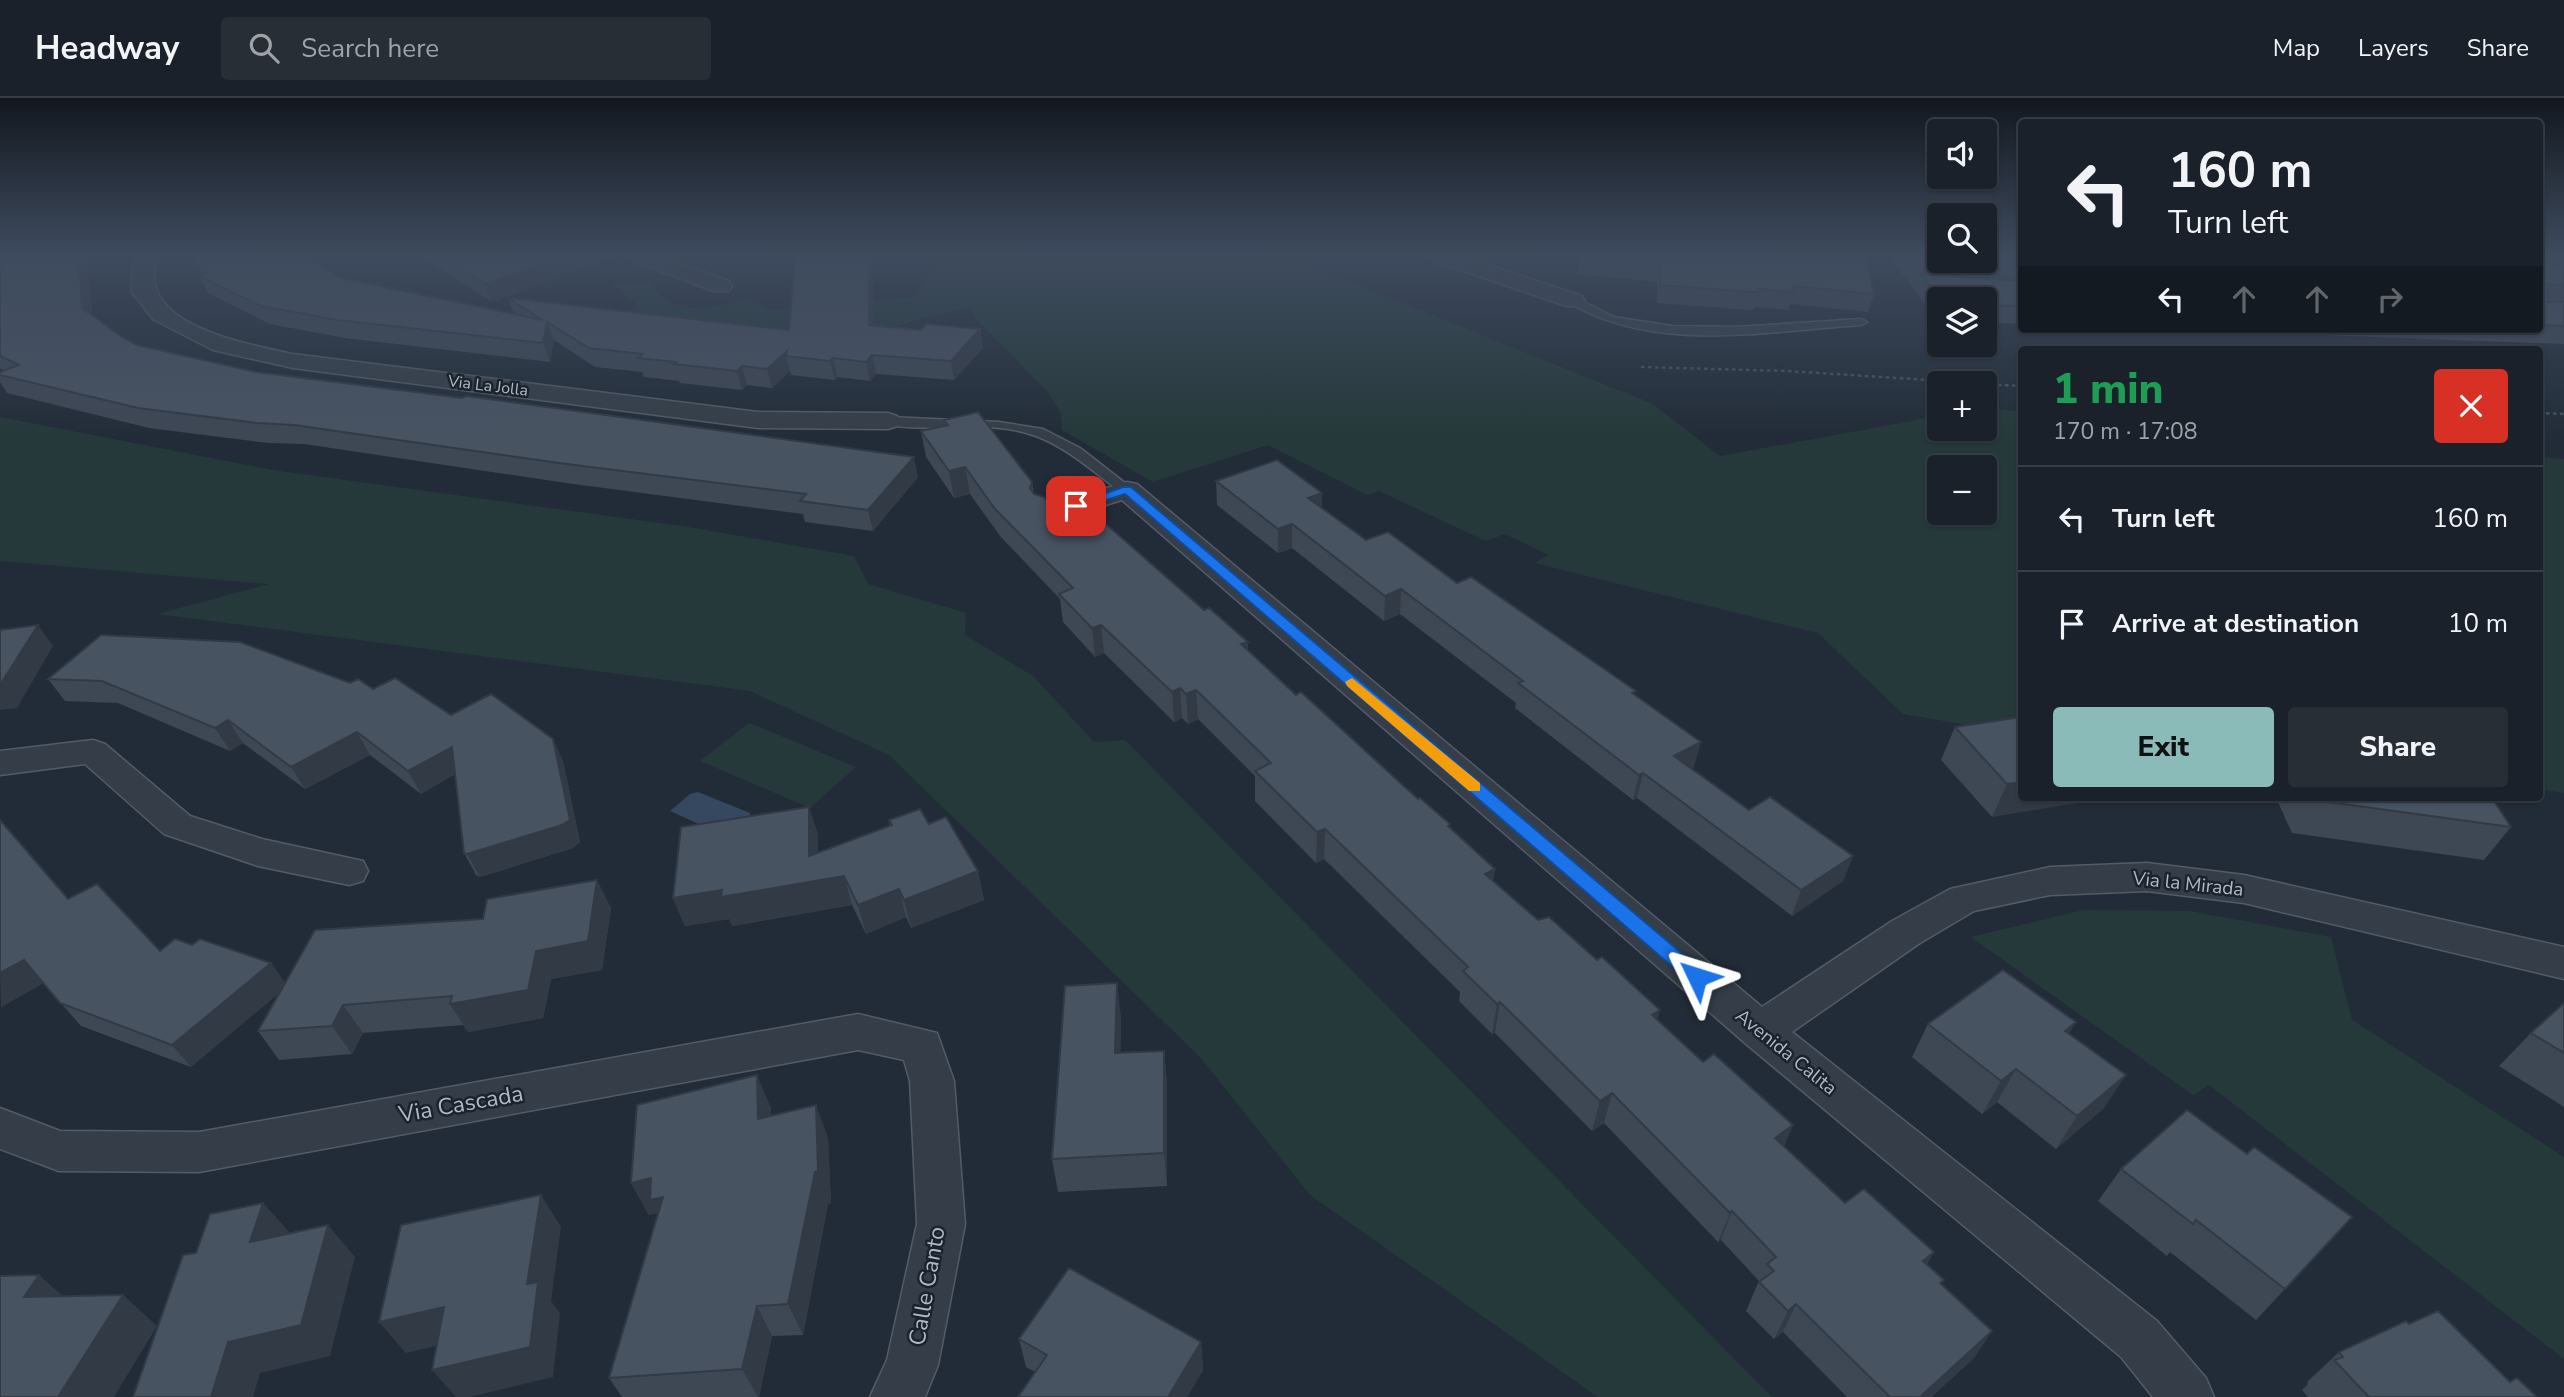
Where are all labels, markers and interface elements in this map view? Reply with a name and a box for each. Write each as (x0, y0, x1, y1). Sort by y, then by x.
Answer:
search box (221, 17, 711, 80)
text: Headway (35, 26, 179, 71)
icon: search (245, 29, 283, 67)
text: Search here (301, 31, 439, 66)
text: Map (2273, 32, 2320, 64)
text: Layers (2358, 32, 2429, 64)
text: Share (2467, 32, 2529, 64)
map controls (1927, 119, 1997, 525)
button: sound (1927, 119, 1997, 189)
text: 160 m (2168, 137, 2312, 204)
icon: left (2053, 147, 2144, 238)
text: Turn left (2168, 201, 2288, 244)
button: search (1927, 203, 1997, 273)
icon: left (2152, 280, 2190, 318)
icon: ahead (2225, 280, 2263, 318)
icon: ahead (2298, 280, 2336, 318)
icon: right (2371, 280, 2409, 318)
button: layers (1927, 287, 1997, 357)
text: 1 min (2053, 361, 2163, 418)
button: close (2434, 369, 2508, 443)
street label: Via La Jolla (446, 370, 529, 402)
button: + (1927, 371, 1997, 441)
text: 170 m · 17:08 (2053, 416, 2198, 447)
button: − (1927, 455, 1997, 525)
pin (1046, 476, 1106, 536)
icon: arrive (1057, 487, 1095, 525)
icon: left (2053, 500, 2091, 538)
text: Turn left (2112, 501, 2215, 536)
text: 160 m (2432, 501, 2508, 536)
icon: arrive (2053, 605, 2091, 643)
text: Arrive at destination (2112, 606, 2359, 641)
text: 10 m (2448, 606, 2508, 641)
button: Exit (2053, 707, 2274, 787)
button: Share (2288, 707, 2508, 787)
street label: Via la Mirada (2130, 865, 2245, 903)
position arrow (1660, 940, 1734, 1014)
street label: Avenida Calita (1730, 1003, 1842, 1101)
street label: Via Cascada (395, 1078, 526, 1130)
street label: Calle Canto (901, 1224, 953, 1348)

